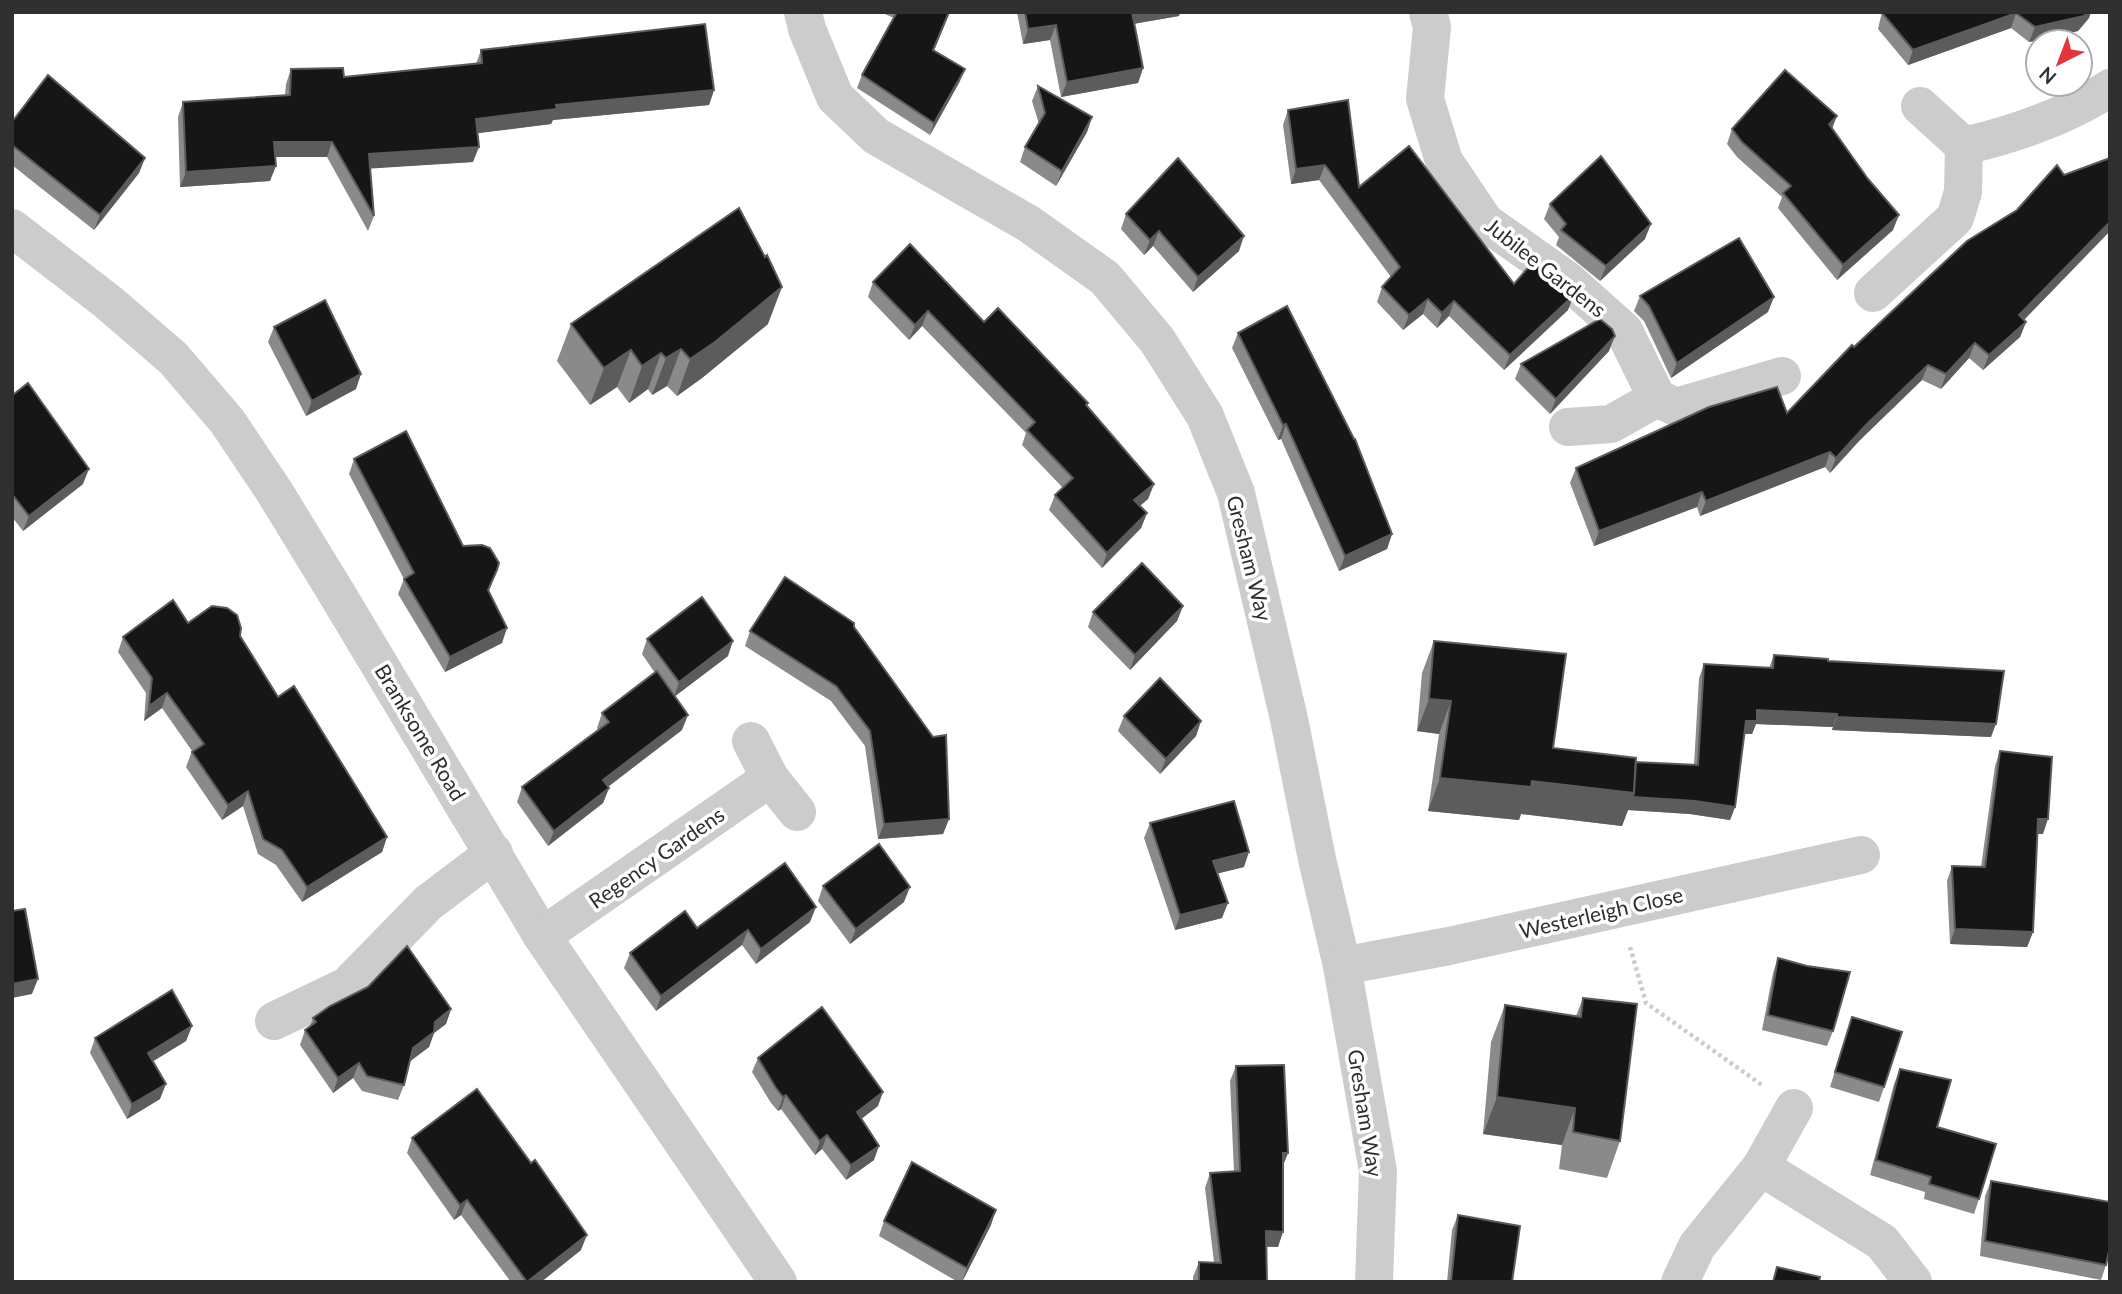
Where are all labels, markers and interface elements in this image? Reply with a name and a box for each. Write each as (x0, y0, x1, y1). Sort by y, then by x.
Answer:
north arrow (2024, 28, 2094, 98)
text: N (2034, 63, 2060, 89)
street label: Jubilee Gardens (1481, 212, 1611, 322)
street label: Gresham Way (1222, 493, 1278, 624)
street label: Branksome Road (370, 659, 472, 805)
street label: Regency Gardens (584, 801, 728, 913)
street label: Westerleigh Close (1517, 881, 1685, 943)
street label: Gresham Way (1344, 1048, 1388, 1179)

